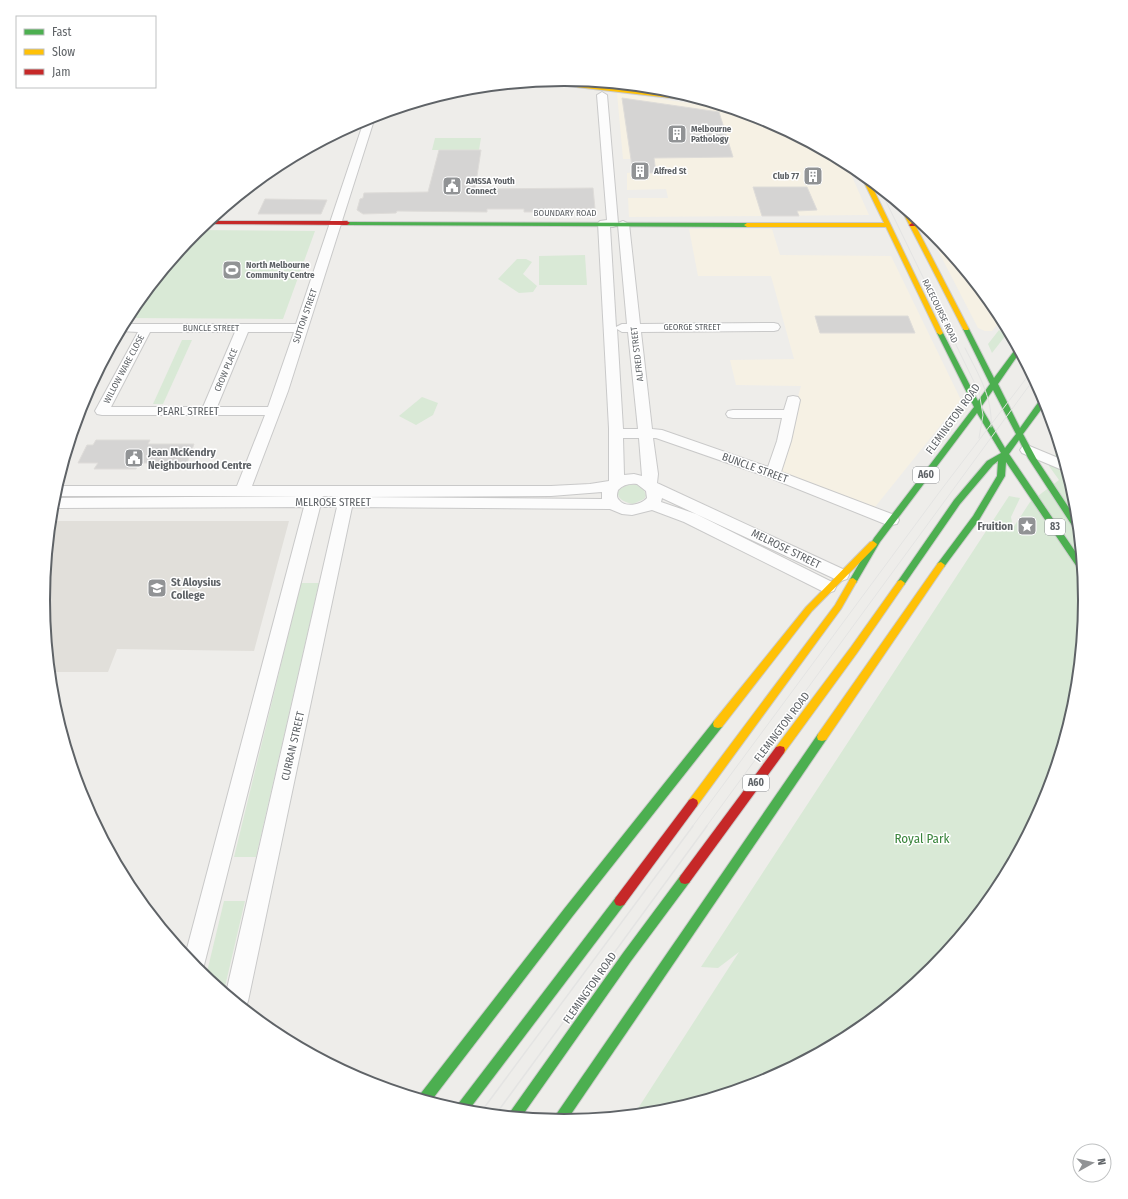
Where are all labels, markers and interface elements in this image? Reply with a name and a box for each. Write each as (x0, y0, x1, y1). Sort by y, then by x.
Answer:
legend (16, 16, 156, 88)
text: Fast (52, 25, 71, 39)
text: Slow (52, 45, 75, 59)
text: Jam (52, 65, 70, 79)
building icon: Melbourne Pathology (666, 123, 688, 145)
place label: Melbourne Pathology (691, 124, 732, 144)
building icon: Alfred St (629, 160, 651, 182)
building icon: Club 77 (802, 165, 824, 187)
place label: Alfred St (653, 166, 687, 176)
place label: Club 77 (773, 171, 799, 181)
public building icon: AMSSA Youth Connect (441, 175, 463, 197)
place label: AMSSA Youth Connect (465, 176, 515, 196)
street label: BOUNDARY ROAD (534, 208, 596, 218)
sports icon: North Melbourne Community Centre (221, 259, 243, 281)
place label: North Melbourne Community Centre (246, 260, 315, 280)
street label: RACECOURSE ROAD (920, 278, 960, 344)
street label: SUTTON STREET (291, 287, 319, 345)
street label: GEORGE STREET (663, 322, 721, 332)
street label: BUNCLE STREET (183, 323, 240, 333)
street label: ALFRED STREET (629, 325, 645, 382)
street label: WILLOW WARE CLOSE (102, 333, 146, 405)
street label: CROW PLACE (212, 347, 240, 393)
street label: FLEMINGTON ROAD (923, 381, 983, 457)
street label: PEARL STREET (157, 405, 220, 418)
place label: Jean McKendry Neighbourhood Centre (147, 446, 252, 472)
public building icon: Jean McKendry Neighbourhood Centre (123, 447, 145, 469)
street label: BUNCLE STREET (720, 450, 791, 486)
road number: A60 (913, 467, 939, 483)
street label: MELROSE STREET (295, 496, 372, 509)
place icon: Fruition (1016, 515, 1038, 537)
road number: 83 (1045, 519, 1065, 535)
place label: Fruition (978, 520, 1013, 533)
street label: MELROSE STREET (749, 527, 824, 572)
place label: St Aloysius College (171, 576, 221, 602)
school or university icon: St Aloysius College (146, 577, 168, 599)
street label: FLEMINGTON ROAD (752, 690, 812, 764)
street label: CURRAN STREET (279, 709, 307, 782)
road number: A60 (743, 775, 769, 791)
park label: Royal Park (894, 831, 950, 846)
street label: FLEMINGTON ROAD (561, 950, 619, 1026)
north arrow (1072, 1143, 1112, 1183)
text: N (1095, 1158, 1108, 1166)

